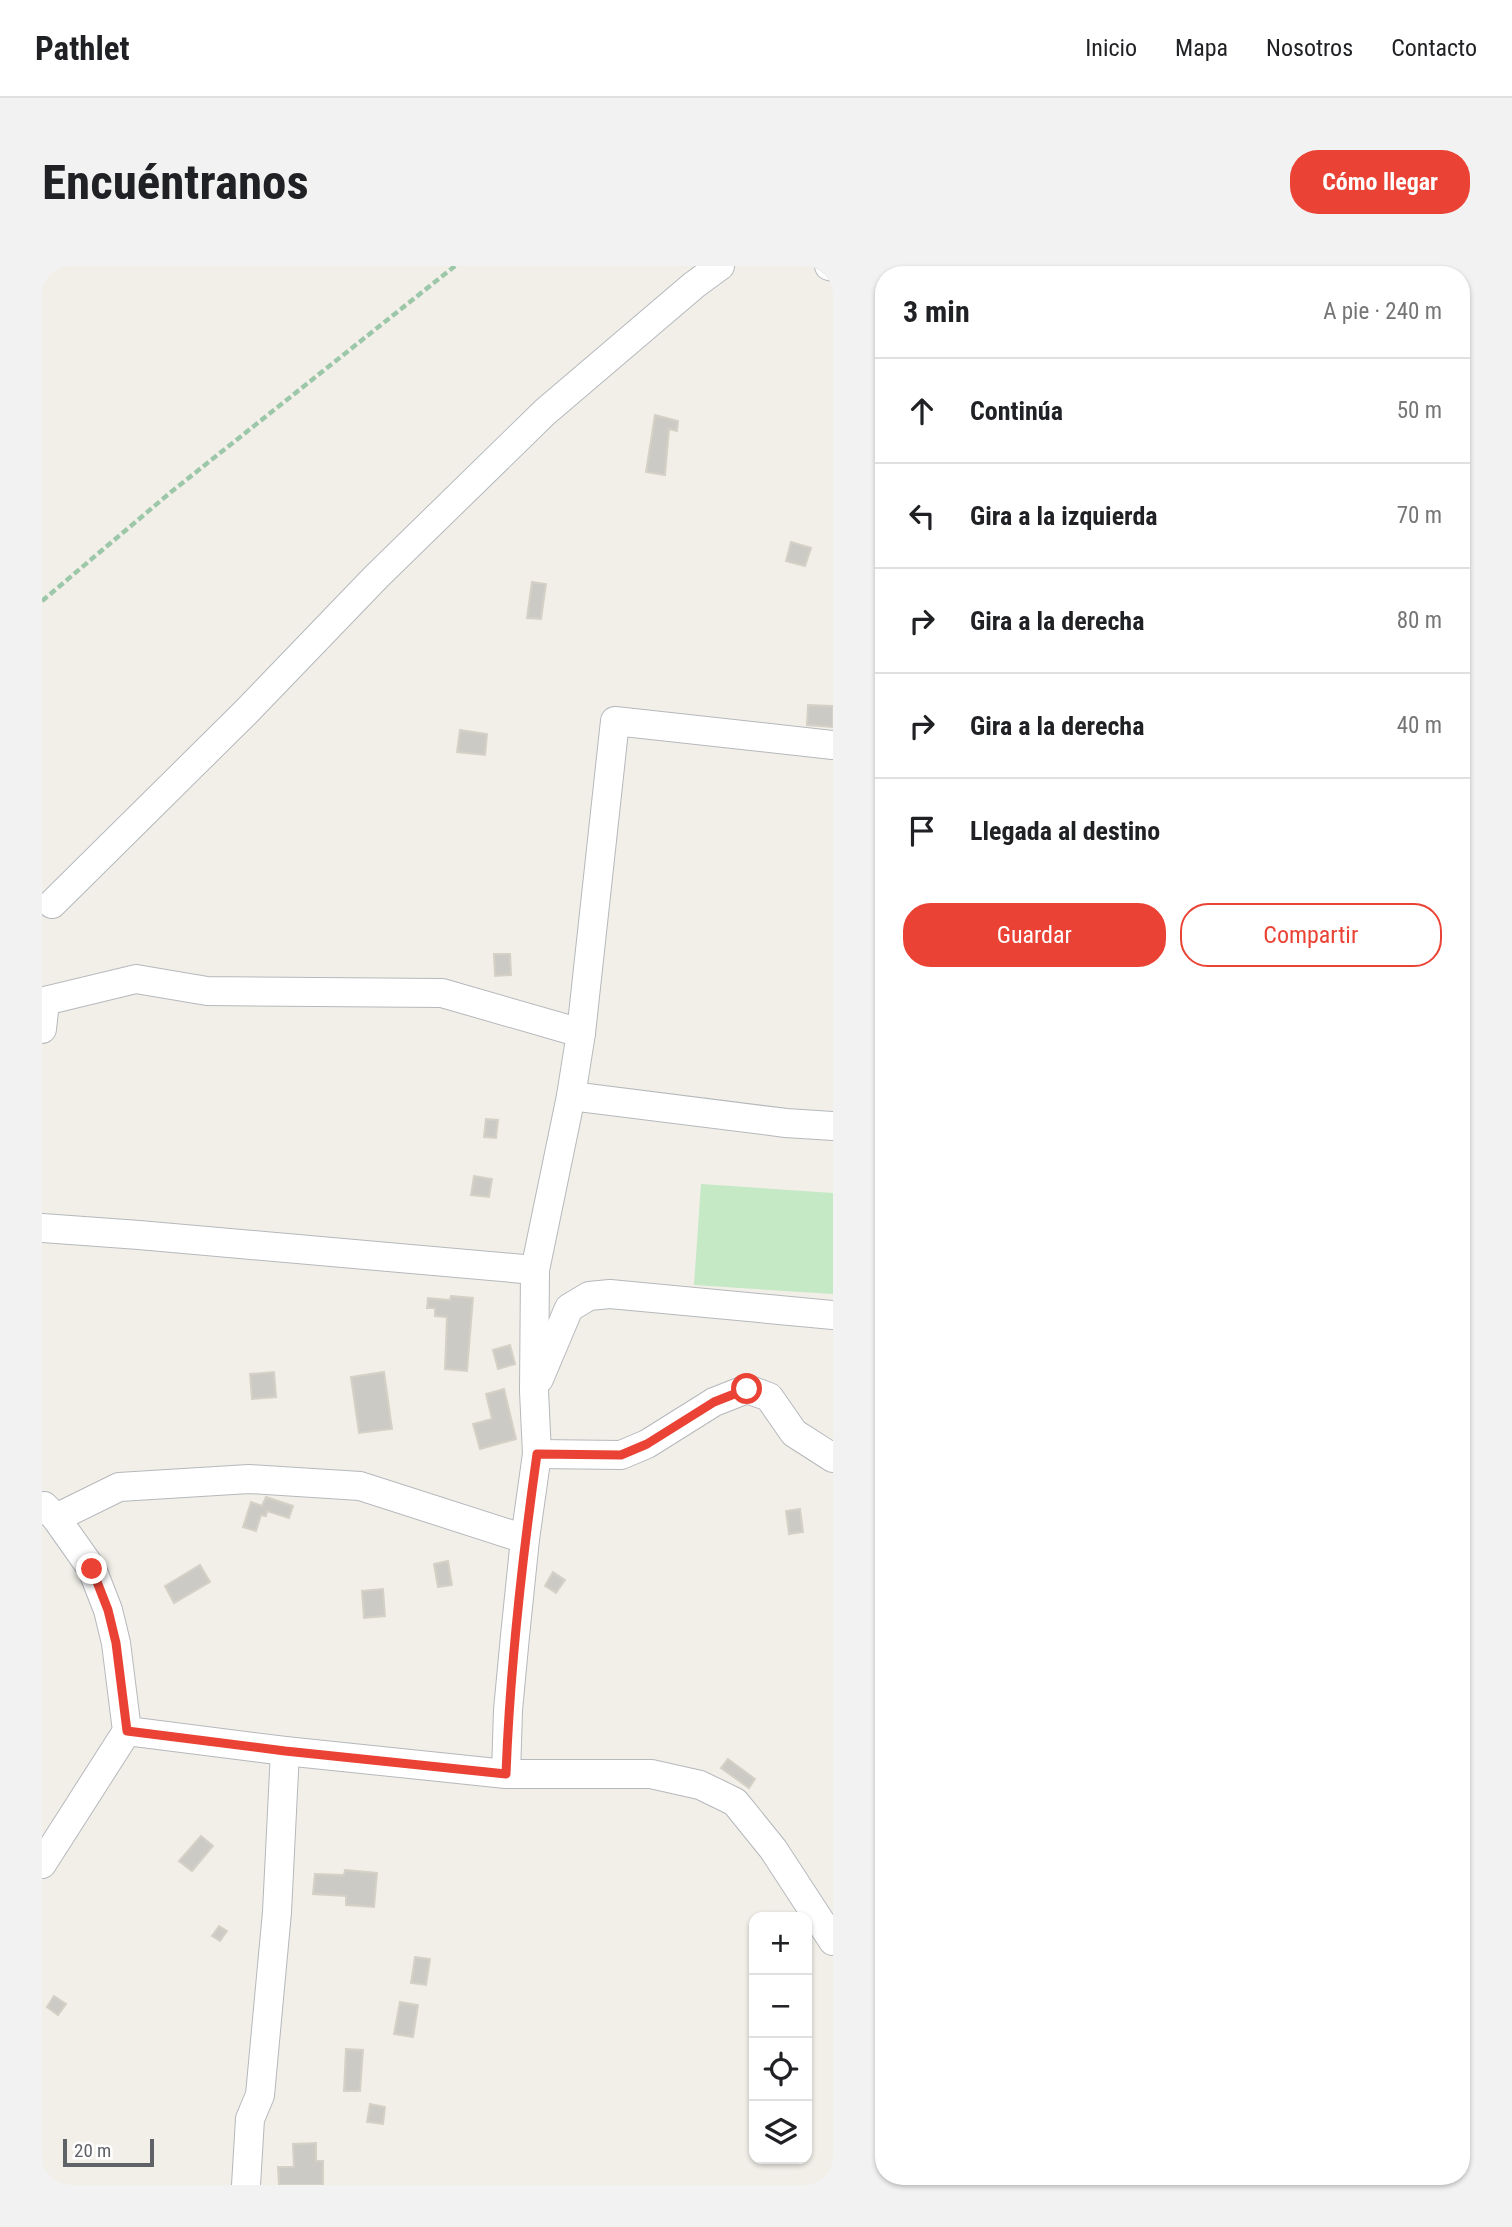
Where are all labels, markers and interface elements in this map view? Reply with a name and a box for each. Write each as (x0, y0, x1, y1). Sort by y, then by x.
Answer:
text: Pathlet (35, 29, 130, 68)
text: Inicio (1085, 34, 1137, 62)
text: Mapa (1175, 34, 1228, 62)
text: Nosotros (1266, 34, 1353, 62)
text: Contacto (1391, 34, 1477, 62)
button: Cómo llegar (1290, 150, 1470, 214)
text: Encuéntranos (42, 154, 309, 211)
text: 3 min (903, 294, 970, 329)
text: A pie · 240 m (1323, 298, 1442, 325)
icon: ahead (903, 392, 941, 430)
text: Continúa (970, 396, 1063, 426)
text: 50 m (1397, 397, 1442, 424)
icon: left (903, 497, 941, 535)
text: Gira a la izquierda (970, 501, 1158, 531)
text: 70 m (1397, 502, 1442, 529)
icon: right (903, 602, 941, 640)
text: Gira a la derecha (970, 606, 1144, 636)
text: 80 m (1397, 607, 1442, 634)
icon: right (903, 707, 941, 745)
text: Gira a la derecha (970, 711, 1144, 741)
text: 40 m (1397, 712, 1442, 739)
icon: arrive (903, 812, 941, 850)
text: Llegada al destino (970, 816, 1160, 846)
button: Guardar (903, 903, 1166, 967)
button: Compartir (1180, 903, 1442, 967)
route start (731, 1373, 762, 1404)
route end (76, 1553, 107, 1584)
map controls (749, 1912, 812, 2164)
button: + (749, 1912, 812, 1975)
button: − (749, 1975, 812, 2038)
button: locate (749, 2038, 812, 2101)
button: layers (749, 2101, 812, 2164)
scale bar (63, 2136, 154, 2168)
text: 20 m (74, 2139, 111, 2162)

